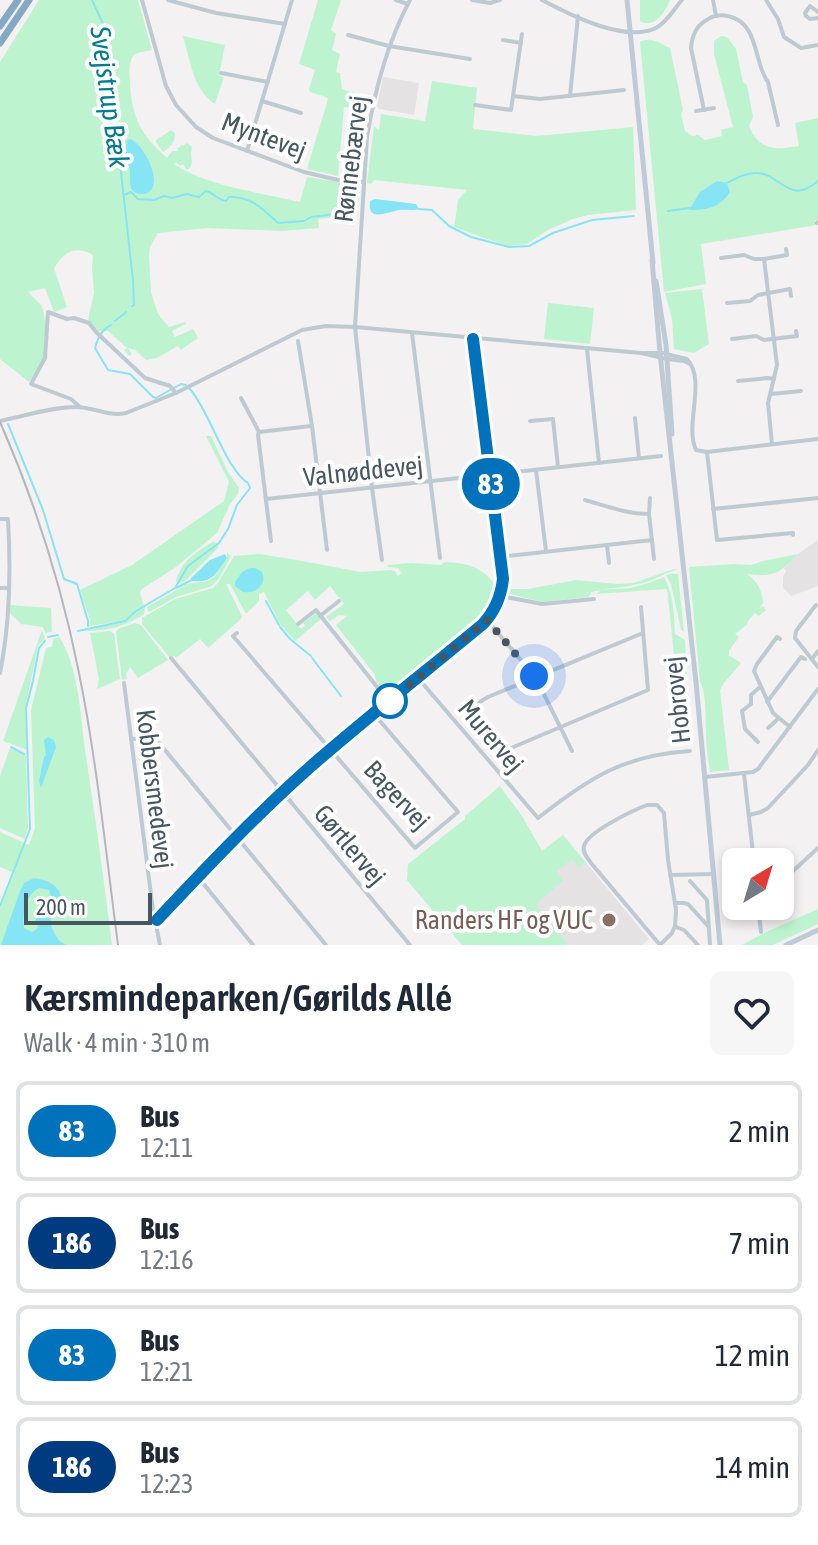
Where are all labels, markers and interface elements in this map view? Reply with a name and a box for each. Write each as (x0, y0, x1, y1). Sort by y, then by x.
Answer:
water label: Svejstrup Bæk (84, 23, 136, 170)
street label: Rønnebærvej (328, 94, 374, 224)
street label: Myntevej (218, 106, 310, 166)
street label: Valnøddevej (302, 450, 424, 492)
line badge: 83 (455, 458, 527, 510)
text: 83 (478, 468, 504, 500)
street label: Hobrovej (658, 655, 696, 745)
your location (514, 656, 554, 696)
unlabelled marker (373, 684, 407, 718)
street label: Murervej (452, 694, 530, 778)
street label: Kobbersmedevej (130, 708, 180, 870)
street label: Bagervej (358, 754, 436, 836)
street label: Gørtlervej (308, 799, 392, 891)
north arrow (722, 848, 794, 920)
map controls (722, 848, 794, 920)
scale bar (24, 889, 152, 925)
text: 200 m (36, 894, 86, 920)
place label: Randers HF og VUC (415, 905, 593, 935)
marker: Randers HF og VUC (600, 911, 618, 929)
button: heart (710, 971, 794, 1055)
text: Kærsmindeparken/Gørilds Allé (24, 976, 452, 1019)
text: Walk · 4 min · 310 m (24, 1028, 210, 1058)
text: Bus (140, 1099, 179, 1133)
text: 2 min (729, 1114, 790, 1148)
text: 83 (59, 1115, 85, 1147)
text: 12:11 (140, 1133, 194, 1163)
text: Bus (140, 1211, 179, 1245)
text: 7 min (729, 1226, 790, 1260)
text: 186 (52, 1227, 92, 1259)
text: 12:16 (140, 1245, 194, 1275)
text: Bus (140, 1323, 179, 1357)
text: 12 min (715, 1338, 790, 1372)
text: 83 (59, 1339, 85, 1371)
text: 12:21 (140, 1357, 194, 1387)
text: Bus (140, 1435, 179, 1469)
text: 14 min (715, 1450, 790, 1484)
text: 186 (52, 1451, 92, 1483)
text: 12:23 (140, 1469, 194, 1499)

